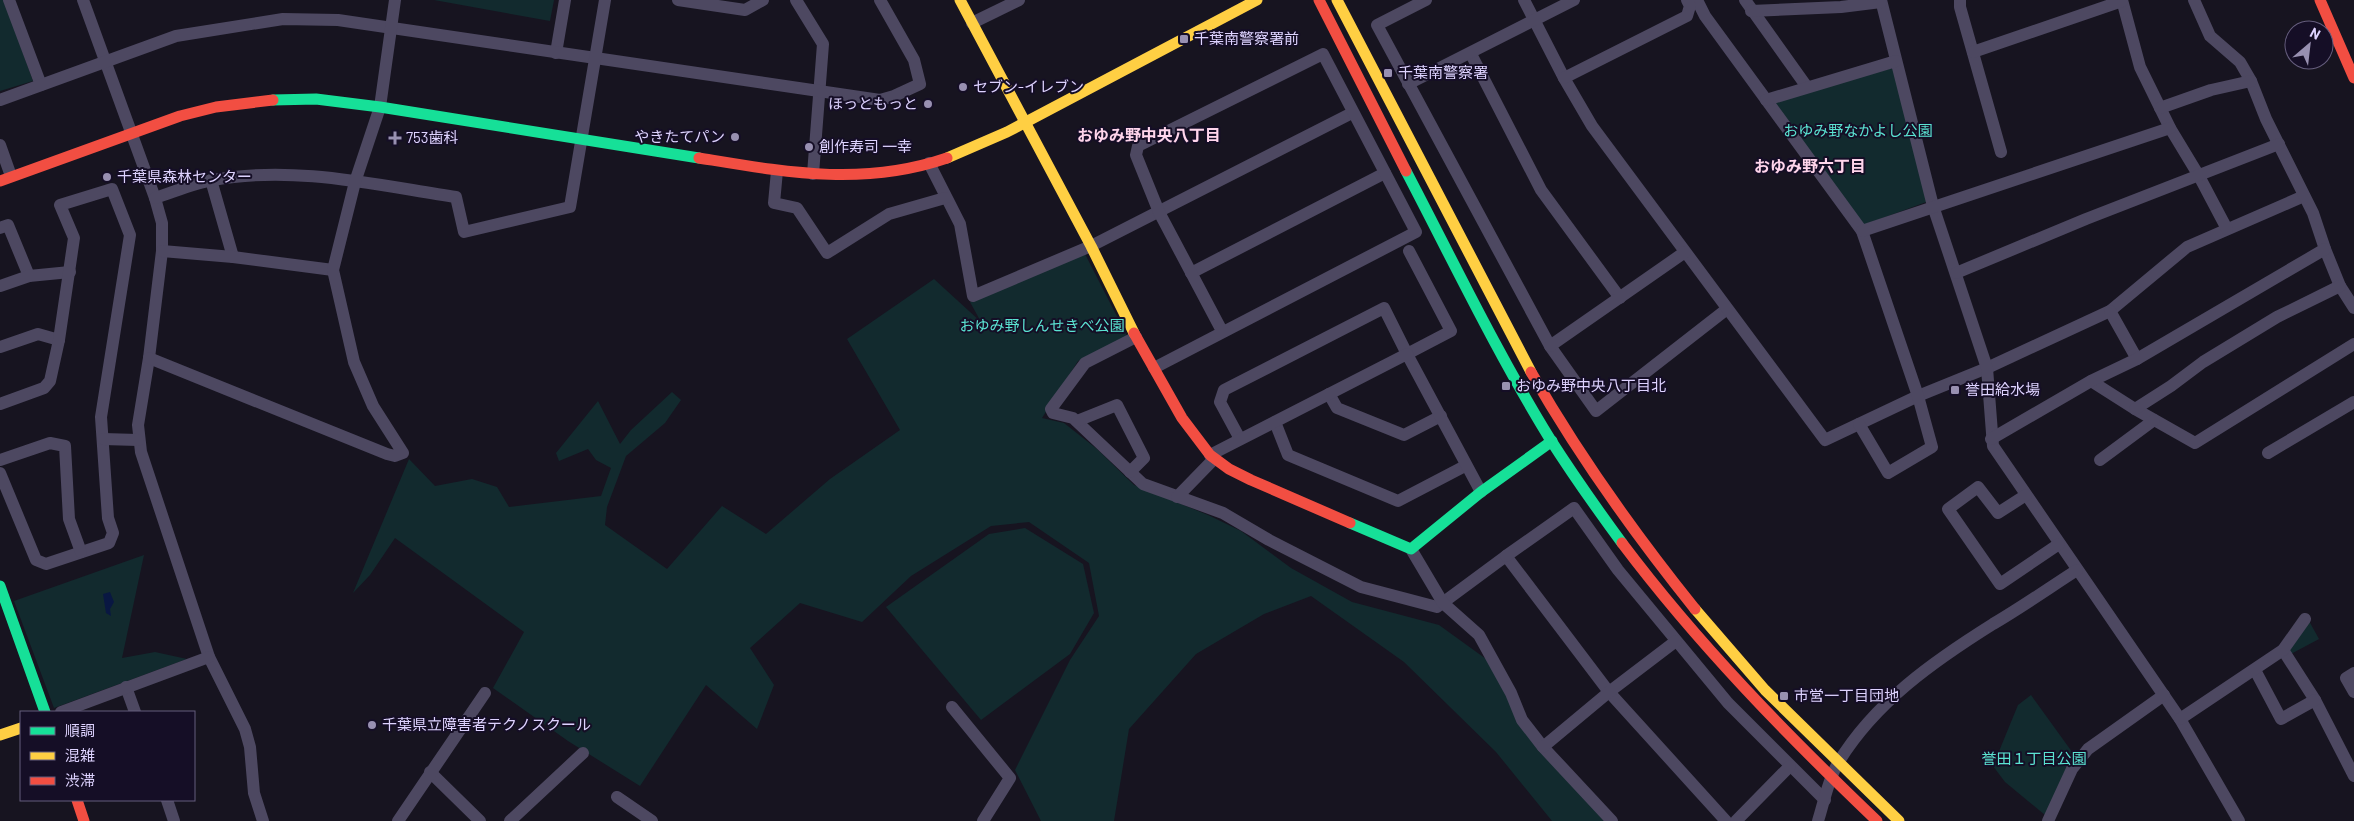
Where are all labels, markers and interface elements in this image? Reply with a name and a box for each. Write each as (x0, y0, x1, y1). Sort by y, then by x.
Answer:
north arrow (2284, 20, 2334, 70)
text: N (2307, 23, 2323, 43)
place label: 千葉南警察署前 (1194, 29, 1299, 47)
marker: 千葉南警察署前 (1178, 33, 1190, 45)
place label: 千葉南警察署 (1398, 63, 1488, 81)
marker: 千葉南警察署 (1382, 67, 1394, 79)
place label: セブン-イレブン (973, 77, 1084, 95)
marker: セブン-イレブン (957, 81, 969, 93)
place label: ほっともっと (828, 94, 918, 112)
marker: ほっともっと (922, 98, 934, 110)
park label: おゆみ野なかよし公園 (1783, 121, 1933, 139)
district label: おゆみ野中央八丁目 (1077, 125, 1221, 144)
place label: やきたてパン (634, 127, 725, 145)
place label: 753歯科 (406, 128, 459, 146)
marker: 753歯科 (388, 131, 402, 145)
marker: やきたてパン (729, 131, 741, 143)
place label: 創作寿司 一幸 (819, 137, 912, 155)
marker: 創作寿司 一幸 (803, 141, 815, 153)
district label: おゆみ野六丁目 (1754, 156, 1866, 175)
place label: 千葉県森林センター (117, 167, 252, 185)
marker: 千葉県森林センター (101, 171, 113, 183)
park label: おゆみ野しんせきべ公園 (959, 316, 1125, 334)
place label: おゆみ野中央八丁目北 (1516, 376, 1666, 394)
marker: おゆみ野中央八丁目北 (1500, 380, 1512, 392)
place label: 誉田給水場 (1965, 380, 2040, 398)
marker: 誉田給水場 (1949, 384, 1961, 396)
place label: 市営一丁目団地 (1794, 686, 1899, 704)
marker: 市営一丁目団地 (1778, 690, 1790, 702)
legend (20, 711, 195, 801)
place label: 千葉県立障害者テクノスクール (382, 715, 591, 733)
marker: 千葉県立障害者テクノスクール (366, 719, 378, 731)
text: 順調 (65, 721, 95, 739)
text: 混雑 (65, 746, 95, 764)
park label: 誉田１丁目公園 (1981, 749, 2087, 767)
text: 渋滞 (65, 771, 95, 789)

